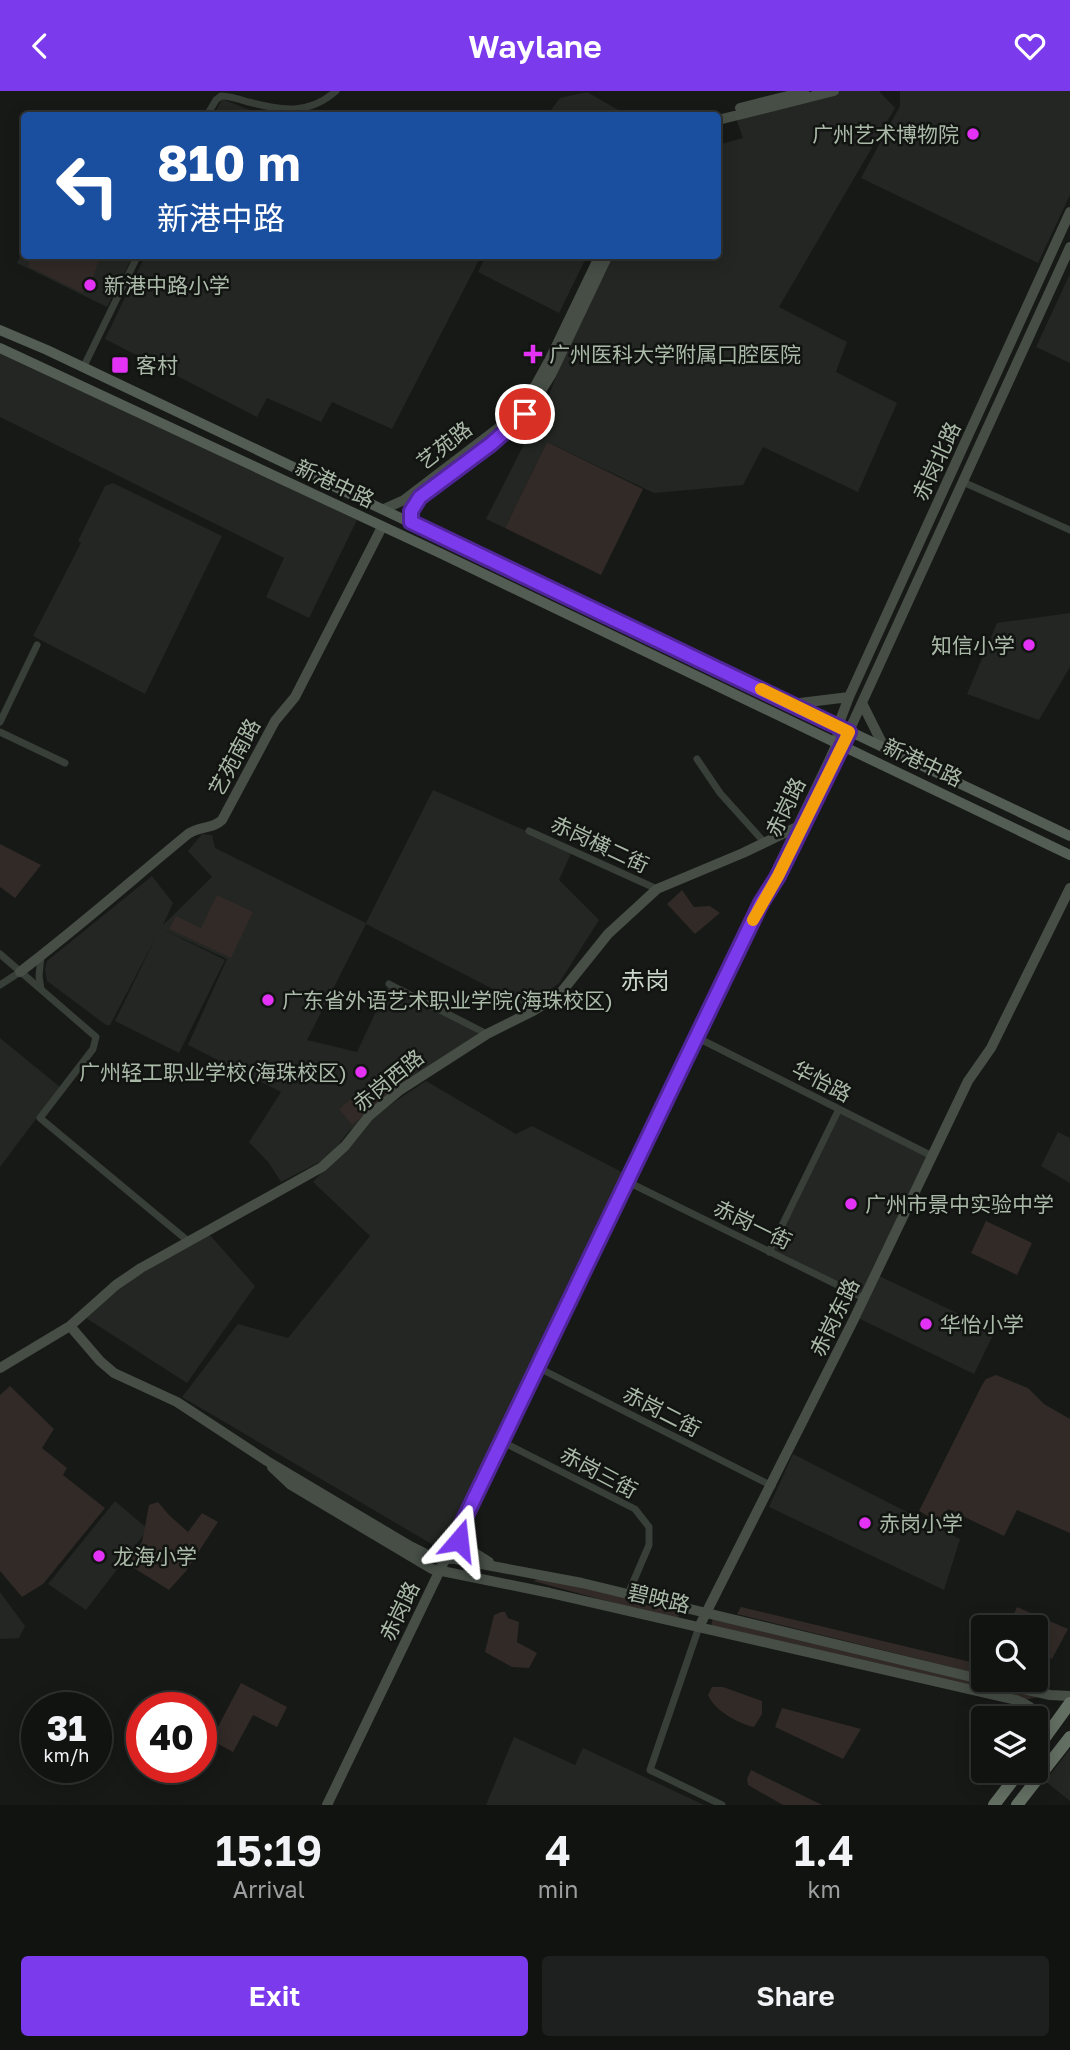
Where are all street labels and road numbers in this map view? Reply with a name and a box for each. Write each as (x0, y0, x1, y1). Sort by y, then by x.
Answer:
street label: 艺苑路 (411, 415, 477, 475)
street label: 赤岗北路 (906, 417, 966, 505)
street label: 新港中路 (291, 453, 379, 513)
street label: 艺苑南路 (203, 714, 265, 800)
street label: 新港中路 (879, 732, 967, 792)
street label: 赤岗路 (760, 773, 810, 841)
street label: 赤岗横二街 (547, 810, 653, 878)
street label: 赤岗西路 (347, 1043, 429, 1117)
street label: 华怡路 (788, 1055, 856, 1107)
street label: 赤岗一街 (710, 1194, 796, 1254)
street label: 赤岗东路 (804, 1274, 864, 1360)
street label: 赤岗二街 (619, 1380, 705, 1442)
street label: 赤岗三街 (556, 1441, 642, 1503)
street label: 赤岗路 (374, 1577, 424, 1645)
street label: 碧映路 (625, 1578, 693, 1618)

